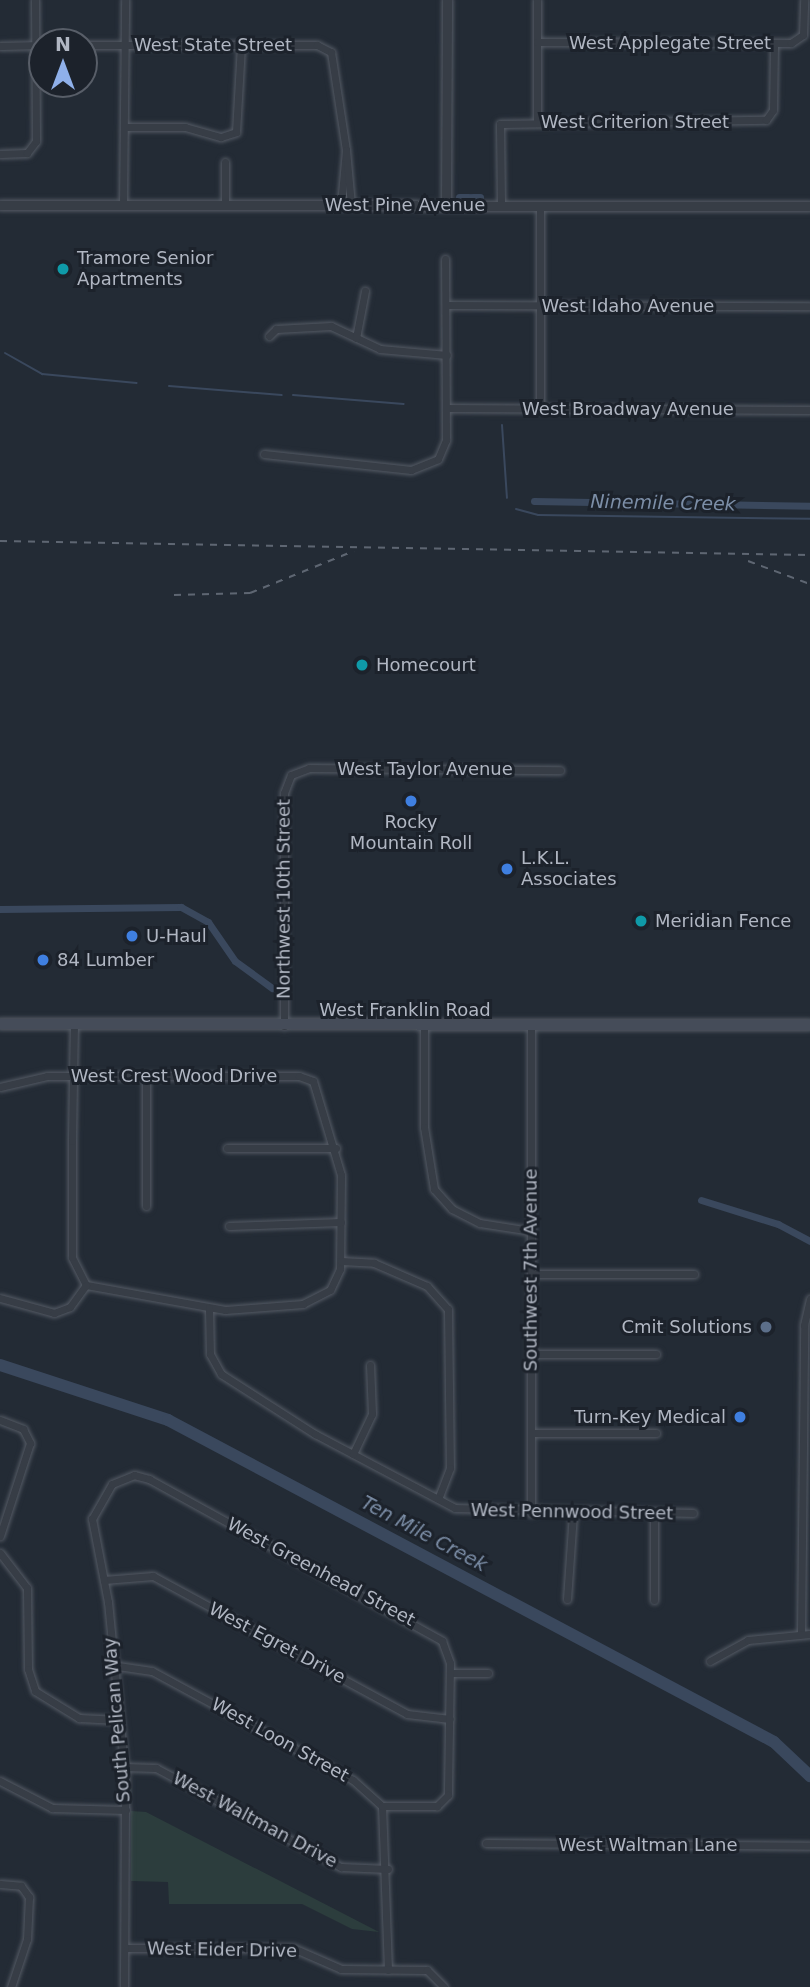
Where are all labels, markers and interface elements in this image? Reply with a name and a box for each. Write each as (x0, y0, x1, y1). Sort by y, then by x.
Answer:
north arrow (28, 28, 98, 98)
street label: West Applegate Street (569, 32, 771, 54)
text: N (55, 33, 71, 55)
street label: West State Street (134, 34, 292, 56)
street label: West Criterion Street (541, 111, 729, 133)
street label: West Pine Avenue (325, 194, 485, 216)
place label: Tramore Senior Apartments (77, 248, 213, 290)
marker: Tramore Senior Apartments (55, 261, 71, 277)
street label: West Idaho Avenue (542, 295, 714, 317)
street label: West Broadway Avenue (522, 398, 734, 420)
water label: Ninemile Creek (590, 490, 736, 516)
place label: Homecourt (376, 654, 476, 676)
marker: Homecourt (354, 657, 370, 673)
street label: West Taylor Avenue (337, 758, 513, 780)
marker: Rocky Mountain Roll (403, 793, 419, 809)
street label: Northwest 10th Street (273, 799, 295, 999)
place label: Rocky Mountain Roll (350, 812, 472, 854)
place label: L.K.L. Associates (521, 848, 617, 890)
marker: L.K.L. Associates (499, 861, 515, 877)
place label: Meridian Fence (655, 910, 791, 932)
marker: Meridian Fence (633, 913, 649, 929)
place label: U-Haul (146, 925, 207, 947)
marker: U-Haul (124, 928, 140, 944)
place label: 84 Lumber (57, 949, 154, 971)
marker: 84 Lumber (35, 952, 51, 968)
street label: West Franklin Road (319, 999, 491, 1021)
street label: West Crest Wood Drive (71, 1065, 277, 1087)
street label: Southwest 7th Avenue (520, 1169, 542, 1371)
place label: Cmit Solutions (621, 1316, 752, 1338)
marker: Cmit Solutions (758, 1319, 774, 1335)
place label: Turn-Key Medical (574, 1406, 726, 1428)
marker: Turn-Key Medical (732, 1409, 748, 1425)
water label: Ten Mile Creek (357, 1491, 491, 1577)
street label: West Pennwood Street (470, 1499, 674, 1525)
street label: West Greenhead Street (223, 1513, 419, 1631)
street label: West Egret Drive (205, 1598, 349, 1688)
street label: South Pelican Way (99, 1637, 135, 1803)
street label: West Loon Street (208, 1693, 352, 1787)
street label: West Waltman Drive (169, 1767, 341, 1873)
street label: West Waltman Lane (559, 1834, 737, 1856)
street label: West Eider Drive (147, 1938, 297, 1962)

